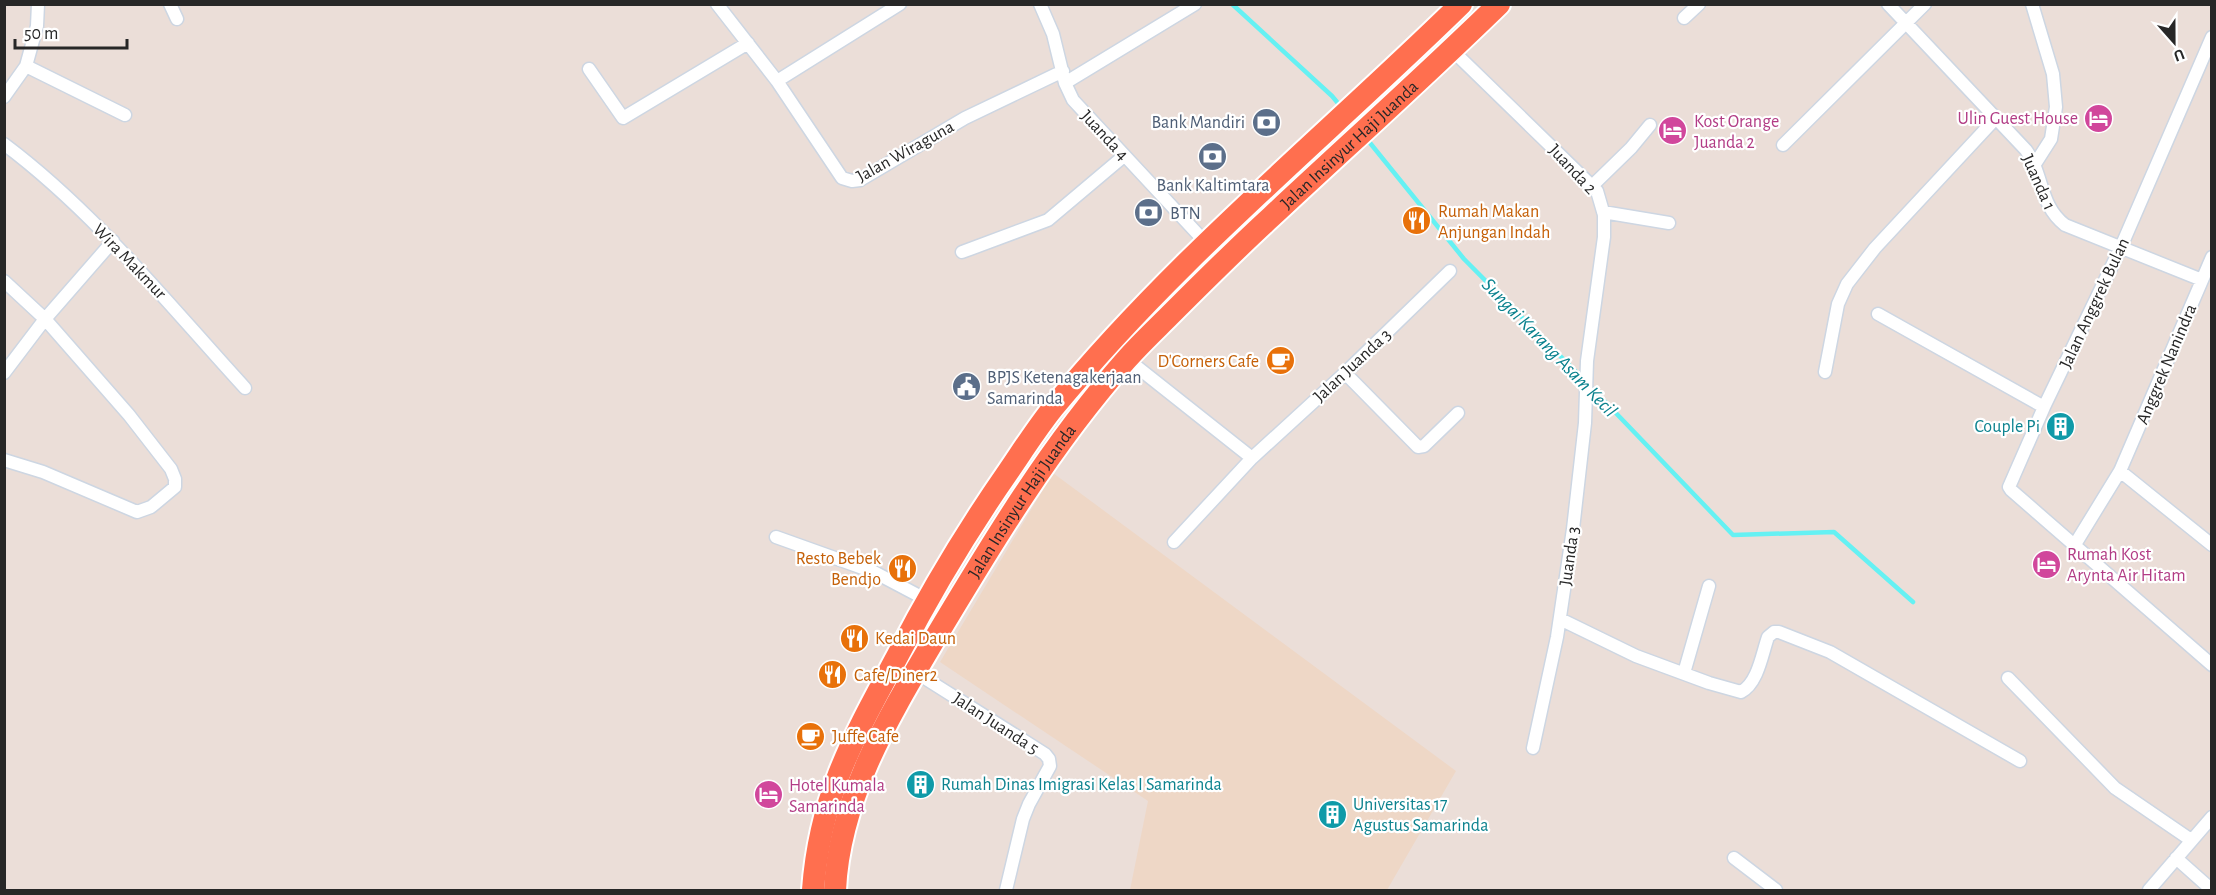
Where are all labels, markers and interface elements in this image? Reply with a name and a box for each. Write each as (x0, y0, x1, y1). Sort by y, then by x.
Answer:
scale bar (15, 12, 128, 50)
north arrow (2144, 12, 2204, 72)
text: 50 m (24, 25, 58, 43)
text: U (2171, 46, 2187, 64)
street label: Jalan Insinyur Haji Juanda (1278, 78, 1422, 213)
hotel icon: Ulin Guest House (2083, 102, 2115, 134)
bank icon: Bank Mandiri (1250, 106, 1282, 138)
street label: Juanda 4 (1077, 107, 1132, 164)
place label: Ulin Guest House (1957, 110, 2078, 128)
place label: Kost Orange Juanda 2 (1694, 113, 1779, 152)
place label: Bank Mandiri (1151, 114, 1245, 132)
hotel icon: Kost Orange Juanda 2 (1657, 115, 1689, 147)
street label: Jalan Wiraguna (854, 118, 957, 186)
bank icon: Bank Kaltimtara (1197, 140, 1229, 172)
street label: Juanda 2 (1545, 141, 1600, 198)
street label: Juanda 1 (2018, 152, 2058, 213)
place label: Bank Kaltimtara (1156, 177, 1270, 195)
bank icon: BTN (1133, 197, 1165, 229)
place label: Rumah Makan Anjungan Indah (1438, 203, 1550, 242)
place label: BTN (1170, 205, 1201, 223)
restaurant icon: Rumah Makan Anjungan Indah (1401, 205, 1433, 237)
street label: Wira Makmur (89, 221, 170, 303)
street label: Jalan Anggrek Bulan (2057, 236, 2133, 371)
water label: Sungai Karang Asam Kecil (1478, 274, 1621, 421)
street label: Anggrek Nanindra (2134, 302, 2200, 427)
street label: Jalan Juanda 3 (1311, 326, 1395, 406)
cafe icon: D'Corners Cafe (1264, 345, 1296, 377)
place label: D'Corners Cafe (1157, 353, 1259, 371)
place label: BPJS Ketenagakerjaan Samarinda (987, 369, 1142, 408)
public building icon: BPJS Ketenagakerjaan Samarinda (950, 371, 982, 403)
building icon: Couple Pi (2045, 410, 2077, 442)
place label: Couple Pi (1974, 418, 2040, 436)
street label: Jalan Insinyur Haji Juanda (965, 422, 1080, 582)
street label: Juanda 3 (1557, 525, 1583, 587)
place label: Rumah Kost Arynta Air Hitam (2067, 546, 2186, 585)
hotel icon: Rumah Kost Arynta Air Hitam (2030, 548, 2062, 580)
place label: Resto Bebek Bendjo (796, 550, 882, 589)
restaurant icon: Resto Bebek Bendjo (886, 552, 918, 584)
restaurant icon: Kedai Daun (838, 622, 870, 654)
place label: Kedai Daun (875, 630, 956, 648)
restaurant icon: Cafe/Diner2 (817, 659, 849, 691)
place label: Cafe/Diner2 (854, 667, 938, 685)
street label: Jalan Juanda 5 (949, 689, 1042, 758)
cafe icon: Juffe Cafe (795, 720, 827, 752)
place label: Juffe Cafe (832, 728, 899, 746)
building icon: Rumah Dinas Imigrasi Kelas I Samarinda (904, 768, 936, 800)
place label: Rumah Dinas Imigrasi Kelas I Samarinda (941, 776, 1222, 794)
place label: Hotel Kumala Samarinda (789, 777, 885, 816)
hotel icon: Hotel Kumala Samarinda (752, 779, 784, 811)
place label: Universitas 17 Agustus Samarinda (1353, 796, 1488, 835)
building icon: Universitas 17 Agustus Samarinda (1316, 798, 1348, 830)

